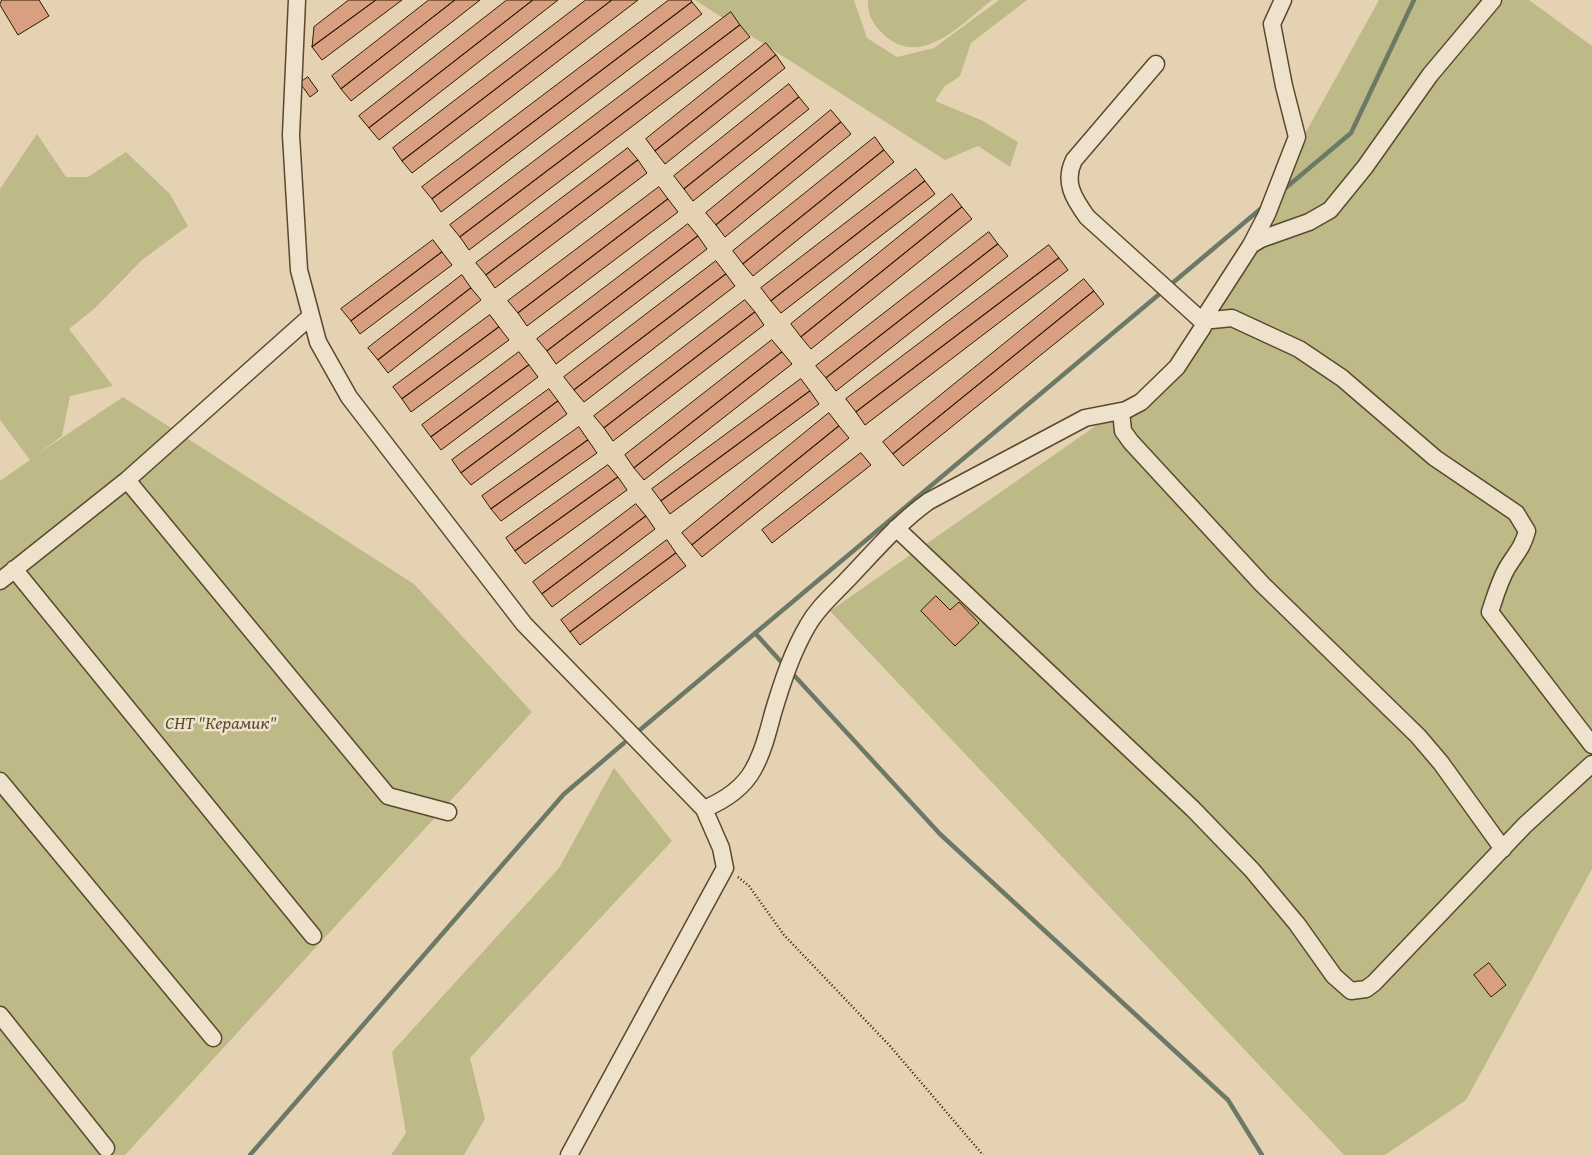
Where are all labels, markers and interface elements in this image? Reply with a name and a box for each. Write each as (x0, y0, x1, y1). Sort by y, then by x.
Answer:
park label: СНТ "Керамик" (165, 713, 277, 735)

